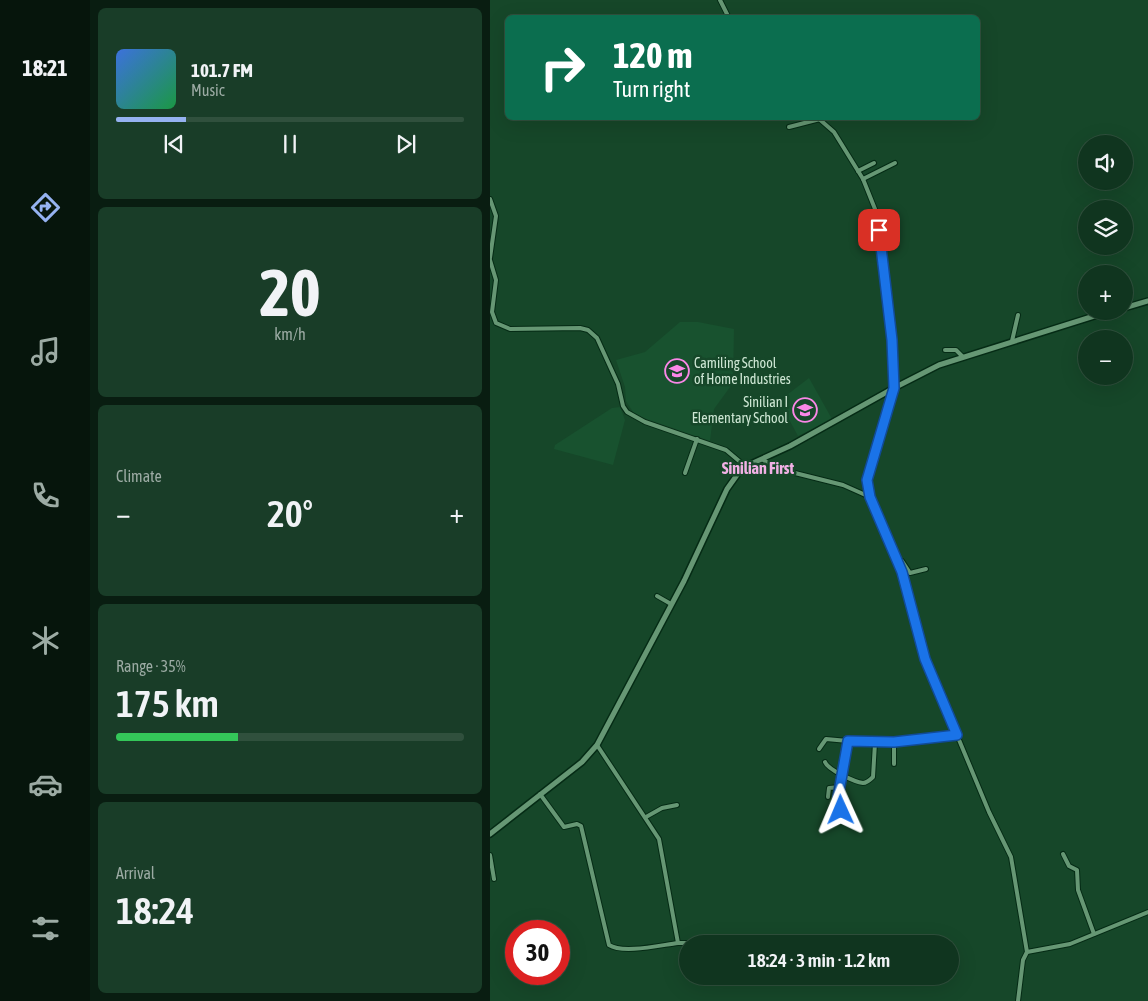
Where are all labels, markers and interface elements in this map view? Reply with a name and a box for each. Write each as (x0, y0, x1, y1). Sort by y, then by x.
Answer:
icon: right (530, 35, 595, 100)
text: 120 m (613, 35, 692, 75)
text: 18:21 (22, 55, 68, 81)
text: 101.7 FM (191, 59, 253, 81)
text: Turn right (613, 76, 690, 102)
text: Music (191, 81, 225, 99)
icon: previous (160, 130, 188, 158)
icon: pause (276, 130, 304, 158)
icon: next (392, 130, 420, 158)
map controls (1078, 135, 1133, 385)
button: sound (1078, 135, 1133, 190)
icon: directions (28, 190, 63, 225)
button: layers (1078, 200, 1133, 255)
pin (858, 209, 900, 251)
icon: arrive (865, 216, 893, 244)
text: 20 (259, 255, 321, 330)
button: + (1078, 265, 1133, 320)
text: km/h (274, 325, 306, 343)
button: − (1078, 330, 1133, 385)
icon: music (28, 334, 63, 369)
place label: Camiling School of Home Industries (694, 355, 791, 387)
school or university icon: Camiling School of Home Industries (664, 358, 690, 384)
place label: Sinilian I Elementary School (692, 394, 788, 426)
school or university icon: Sinilian I Elementary School (792, 397, 818, 423)
district label: Sinilian First (722, 459, 795, 477)
text: Climate (116, 467, 162, 485)
icon: phone (28, 478, 63, 513)
text: 20° (267, 492, 313, 535)
text: − (116, 497, 131, 529)
text: + (449, 497, 464, 529)
icon: climate (28, 623, 63, 658)
text: Range · 35% (116, 657, 186, 675)
text: 175 km (116, 682, 219, 725)
icon: car (28, 767, 63, 802)
position arrow (814, 783, 866, 835)
text: Arrival (116, 864, 155, 882)
text: 18:24 (116, 889, 194, 932)
icon: filters (28, 911, 63, 946)
speed limit sign: 30 (505, 920, 570, 985)
text: 18:24 · 3 min · 1.2 km (748, 949, 890, 971)

